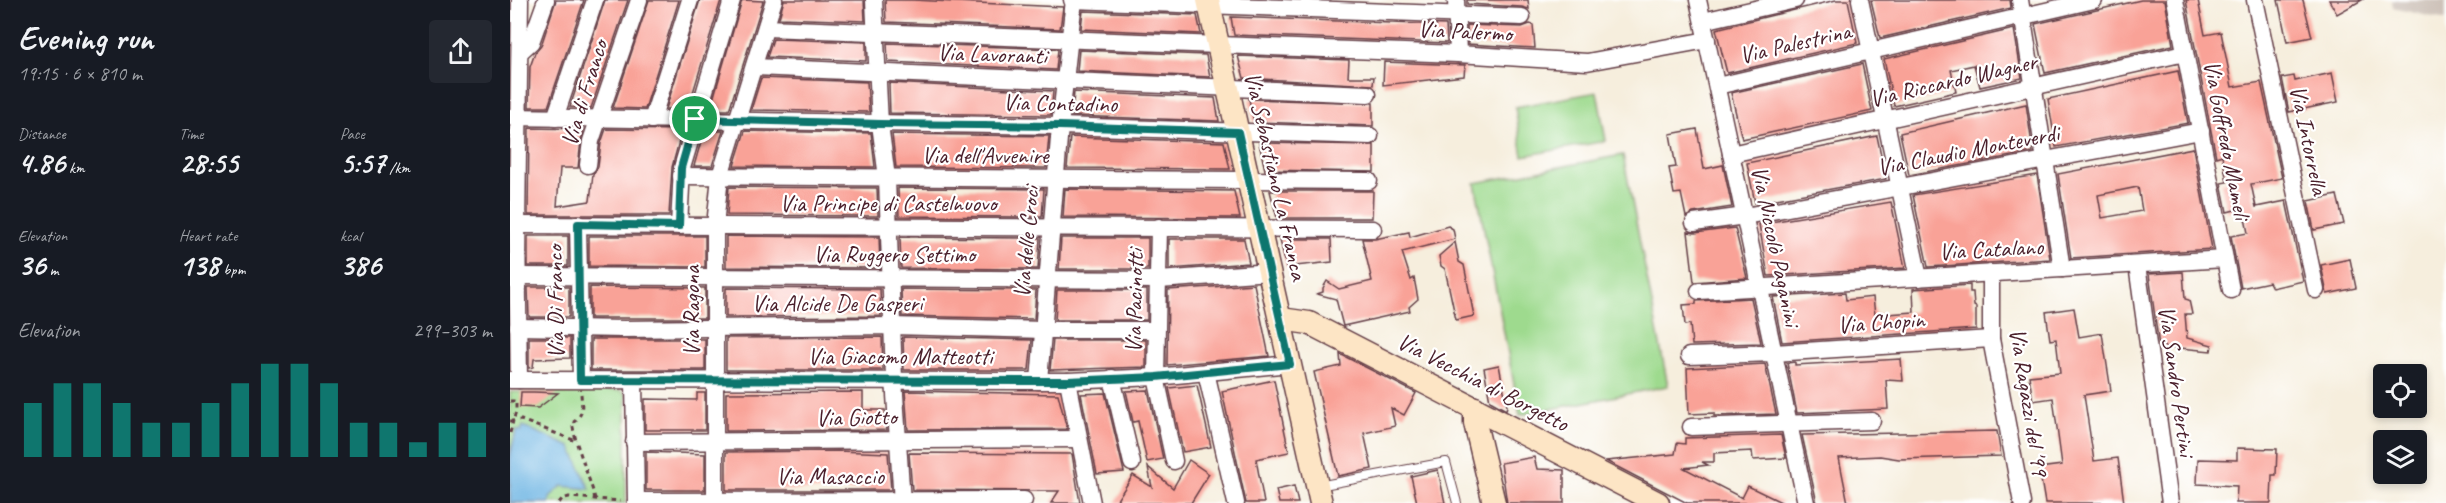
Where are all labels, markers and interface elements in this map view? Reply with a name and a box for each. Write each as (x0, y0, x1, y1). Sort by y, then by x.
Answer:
street label: Via Palermo (1417, 14, 1515, 49)
street label: Via Palestrina (1736, 15, 1856, 70)
text: Evening run (18, 17, 153, 59)
button: share (429, 20, 492, 83)
street label: Via di Franco (554, 34, 615, 150)
street label: Via Lavoranti (937, 37, 1051, 71)
street label: Via Riccardo Wagner (1866, 46, 2042, 114)
street label: Via Goffredo Mameli (2197, 58, 2258, 225)
text: 19:15 · 6 × 810 m (18, 61, 142, 86)
street label: Via Sebastiano La Franca (1237, 69, 1315, 284)
street label: Via Intorrella (2283, 83, 2336, 199)
street label: Via Contadino (1003, 87, 1119, 119)
pin (669, 93, 720, 144)
icon: arrive (678, 102, 711, 135)
street label: Via Claudio Monteverdi (1874, 117, 2064, 182)
text: Distance (18, 124, 66, 144)
text: Time (179, 124, 203, 144)
text: Pace (340, 124, 365, 144)
street label: Via dell'Avvenire (921, 140, 1051, 170)
text: 4.86 (18, 144, 65, 182)
text: 28:55 (179, 144, 238, 182)
text: 5:57 (340, 144, 385, 182)
text: km (65, 158, 85, 178)
text: /km (385, 158, 410, 178)
street label: Via Niccolò Paganini (1744, 163, 1808, 331)
street label: Via delle Croci (1006, 181, 1046, 299)
street label: Via Principe di Castelnuovo (780, 188, 999, 218)
text: Elevation (18, 226, 67, 246)
text: Heart rate (179, 226, 237, 246)
text: kcal (340, 226, 361, 246)
street label: Via Catalano (1938, 231, 2045, 267)
street label: Via Ruggero Settimo (813, 239, 978, 269)
street label: Via Di Franco (539, 242, 571, 359)
street label: Via Pacinotti (1118, 245, 1150, 353)
text: 36 (18, 246, 46, 284)
text: 138 (179, 246, 220, 284)
text: 386 (340, 246, 381, 284)
text: m (46, 260, 58, 280)
text: bpm (220, 260, 245, 280)
street label: Via Ragona (676, 264, 706, 356)
street label: Via Alcide De Gasperi (751, 288, 925, 318)
street label: Via Chopin (1836, 304, 1927, 340)
street label: Via Sandro Pertini (2152, 304, 2203, 461)
text: Elevation (18, 318, 80, 343)
text: 299–303 m (413, 318, 492, 343)
street label: Via Vecchia di Borgetto (1392, 326, 1575, 439)
street label: Via Ragazzi del '99 (2002, 326, 2056, 480)
street label: Via Giacomo Matteotti (808, 341, 995, 371)
map controls (2373, 364, 2427, 484)
button: locate (2373, 364, 2427, 418)
street label: Via Giotto (815, 401, 899, 433)
button: layers (2373, 430, 2427, 484)
street label: Via Masaccio (776, 461, 885, 491)

